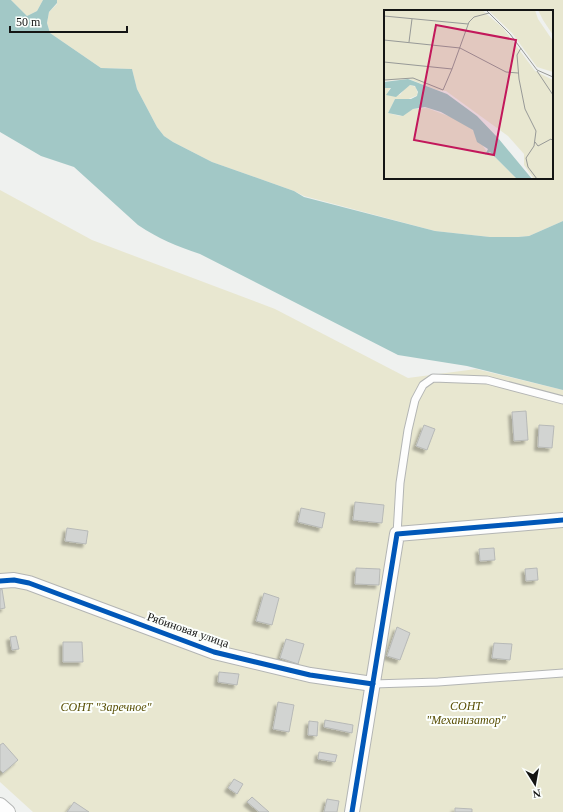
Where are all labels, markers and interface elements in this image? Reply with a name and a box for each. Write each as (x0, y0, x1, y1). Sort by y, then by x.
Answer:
scale bar (10, 8, 127, 34)
inset map (384, 10, 553, 179)
text: 50 m (16, 15, 41, 29)
street label: Рябиновая улица (145, 609, 231, 651)
park label: СОНТ "Механизатор" (426, 699, 507, 727)
park label: СОНТ "Заречное" (60, 700, 153, 714)
north arrow (515, 764, 555, 804)
text: N (532, 787, 542, 800)

